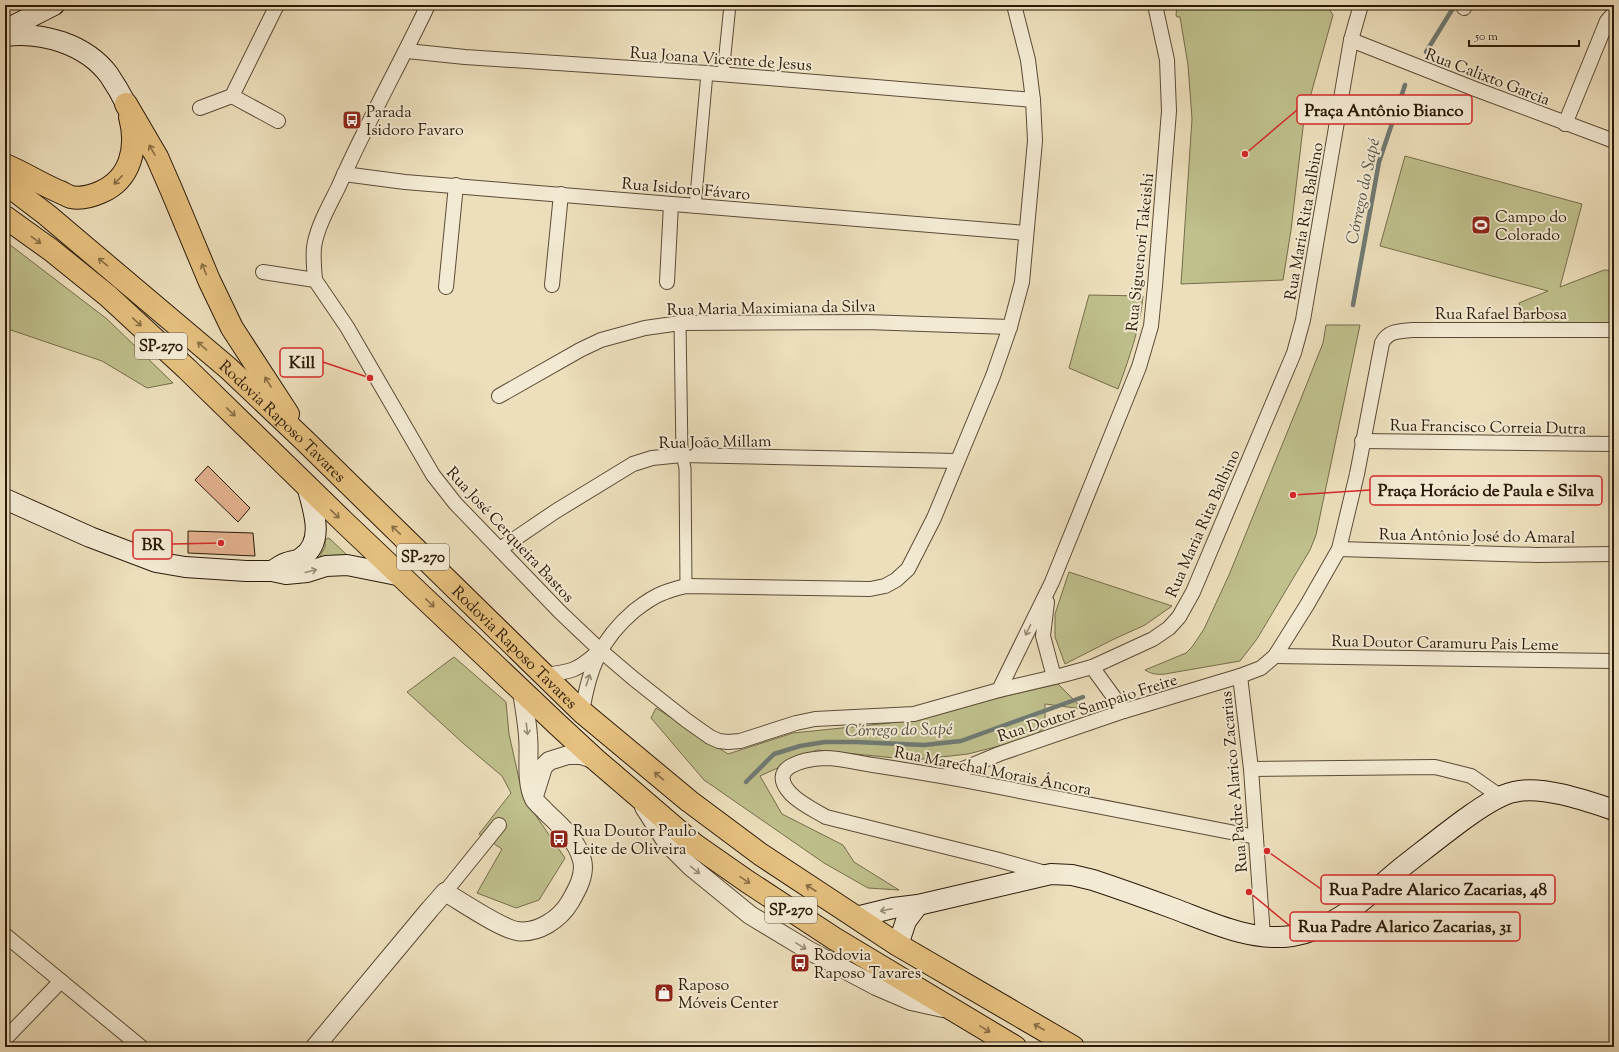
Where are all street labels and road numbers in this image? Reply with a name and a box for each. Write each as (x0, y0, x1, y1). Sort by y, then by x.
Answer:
street label: Rua Joana Vicente de Jesus (629, 43, 813, 78)
street label: Rua Calixto Garcia (1421, 44, 1553, 113)
street label: Rua Maria Rita Balbino (1280, 141, 1331, 302)
street label: Rua Siguenori Takeishi (1122, 171, 1161, 333)
street label: Rua Isidoro Fávaro (621, 173, 751, 208)
street label: Rua Maria Maximiana da Silva (666, 296, 876, 323)
street label: Rua Rafael Barbosa (1435, 304, 1568, 327)
road number: SP-270 (135, 333, 187, 359)
street label: Rodovia Raposo Tavares (213, 356, 350, 489)
street label: Rua Francisco Correia Dutra (1390, 415, 1587, 442)
street label: Rua João Millam (659, 431, 771, 456)
street label: Rua Maria Rita Balbino (1161, 446, 1247, 602)
street label: Rua José Cerqueira Bastos (440, 463, 578, 609)
street label: Rua Antônio José do Amaral (1379, 524, 1576, 551)
road number: SP-270 (397, 544, 449, 570)
street label: Rodovia Raposo Tavares (445, 582, 582, 715)
street label: Rua Doutor Caramuru Pais Leme (1331, 631, 1559, 658)
street label: Rua Doutor Sampaio Freire (995, 669, 1181, 749)
street label: Rua Padre Alarico Zacarias (1216, 690, 1255, 873)
street label: Rua Marechal Morais Âncora (892, 742, 1094, 803)
road number: SP-270 (765, 897, 817, 923)

